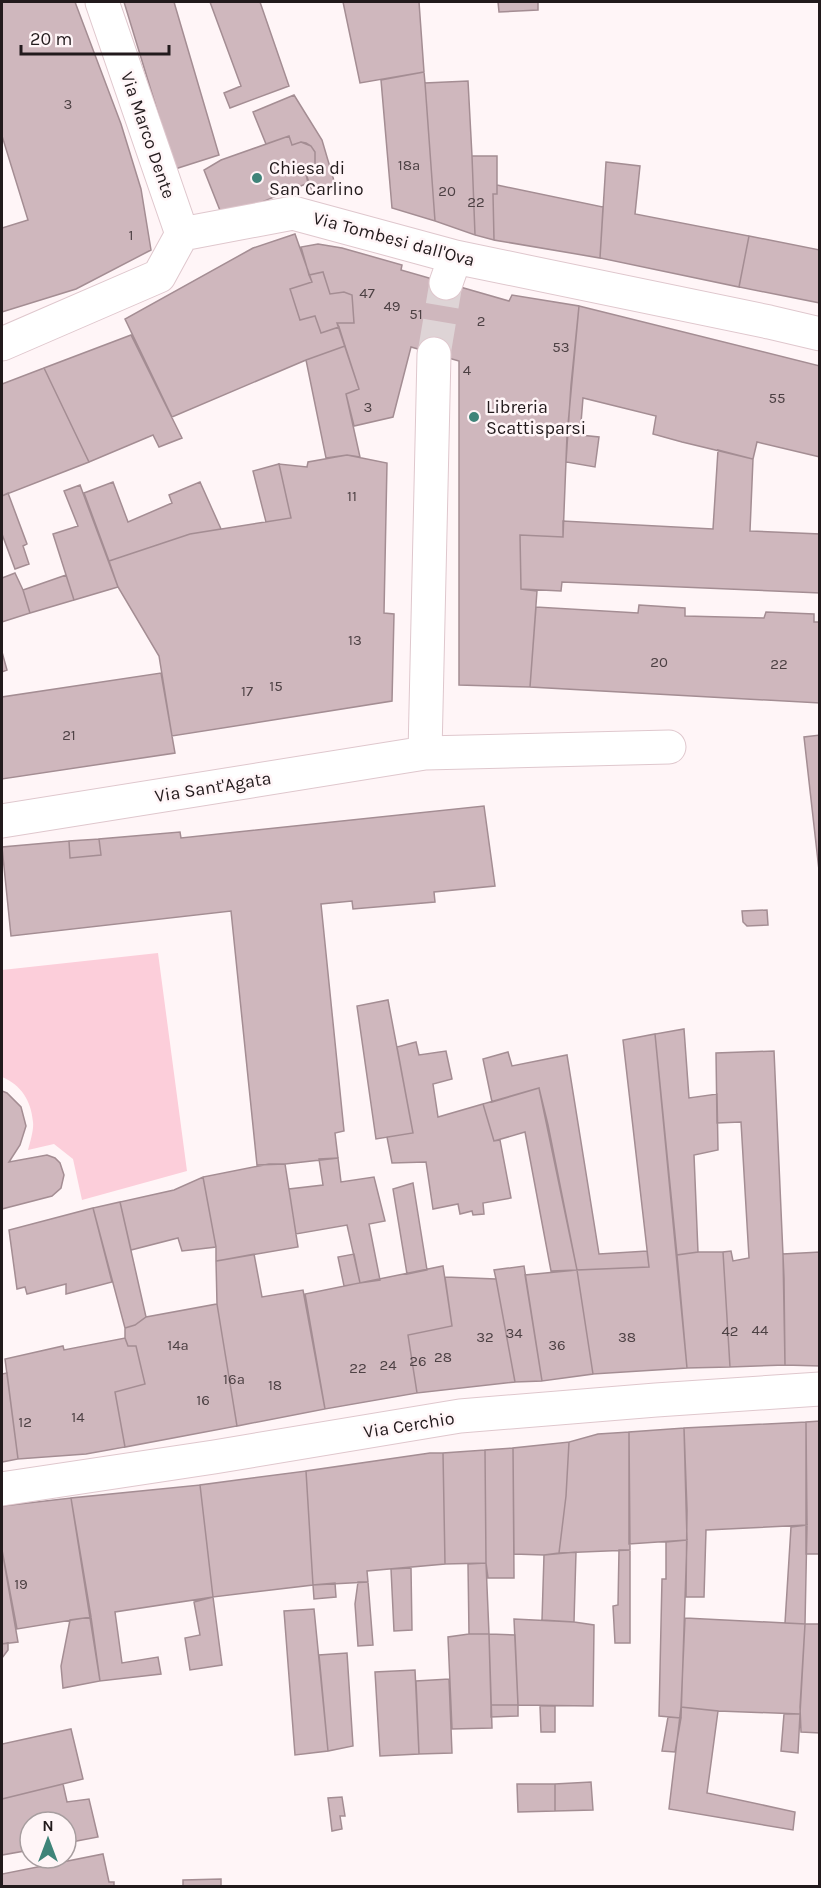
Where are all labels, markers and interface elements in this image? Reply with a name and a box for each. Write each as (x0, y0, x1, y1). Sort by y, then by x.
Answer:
scale bar (21, 18, 170, 56)
text: 20 m (30, 28, 72, 50)
street label: Via Marco Dente (116, 69, 180, 201)
house number: 3 (64, 95, 72, 113)
house number: 18a (398, 156, 420, 174)
place label: Chiesa di San Carlino (269, 157, 363, 200)
marker: Chiesa di San Carlino (250, 171, 264, 185)
house number: 20 (438, 182, 456, 200)
house number: 22 (467, 193, 485, 211)
street label: Via Tombesi dall'Ova (311, 207, 477, 271)
house number: 1 (129, 226, 133, 244)
house number: 47 (359, 284, 375, 302)
house number: 49 (383, 297, 401, 315)
house number: 51 (409, 305, 423, 323)
house number: 2 (477, 312, 485, 330)
house number: 53 (552, 338, 570, 356)
house number: 4 (463, 361, 472, 379)
house number: 55 (769, 389, 785, 407)
place label: Libreria Scattisparsi (486, 396, 586, 439)
house number: 3 (364, 398, 372, 416)
marker: Libreria Scattisparsi (467, 410, 481, 424)
house number: 11 (347, 487, 357, 505)
house number: 13 (348, 631, 362, 649)
house number: 20 (650, 653, 668, 671)
house number: 22 (770, 655, 788, 673)
house number: 15 (269, 677, 283, 695)
house number: 17 (241, 682, 253, 700)
house number: 21 (62, 726, 76, 744)
street label: Via Sant'Agata (153, 767, 273, 807)
house number: 44 (752, 1321, 769, 1339)
house number: 42 (721, 1322, 739, 1340)
house number: 34 (505, 1324, 523, 1342)
house number: 32 (476, 1328, 494, 1346)
house number: 38 (618, 1328, 636, 1346)
house number: 14a (167, 1336, 189, 1354)
house number: 36 (548, 1336, 566, 1354)
house number: 28 (434, 1348, 452, 1366)
house number: 26 (409, 1352, 427, 1370)
house number: 24 (379, 1356, 397, 1374)
house number: 22 (349, 1359, 367, 1377)
house number: 16a (223, 1370, 245, 1388)
house number: 18 (268, 1376, 282, 1394)
house number: 16 (196, 1391, 210, 1409)
street label: Via Cerchio (362, 1407, 456, 1443)
house number: 14 (71, 1408, 85, 1426)
house number: 12 (18, 1413, 32, 1431)
house number: 19 (14, 1575, 28, 1593)
north arrow (18, 1810, 78, 1870)
text: N (42, 1816, 54, 1835)

